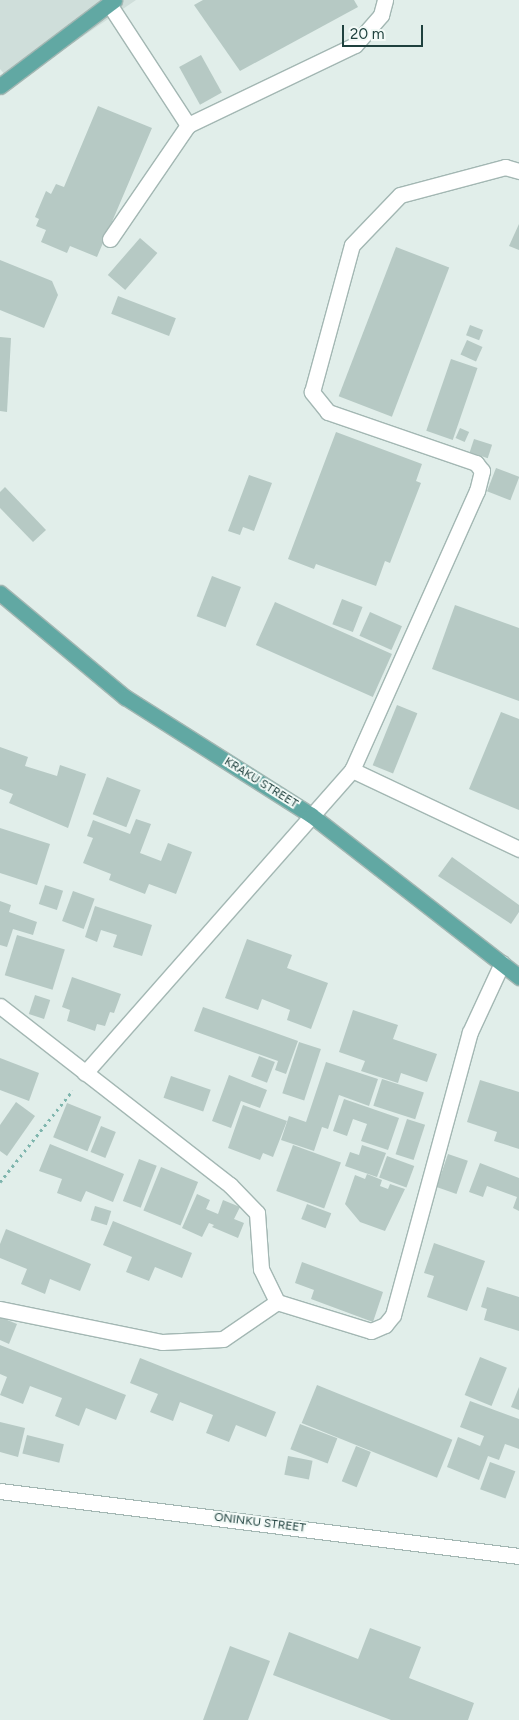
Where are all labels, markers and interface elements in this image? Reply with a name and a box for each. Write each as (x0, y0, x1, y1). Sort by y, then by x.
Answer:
scale bar (344, 15, 425, 47)
text: 20 m (350, 25, 384, 43)
street label: KRAKU STREET (222, 755, 300, 811)
street label: ONINKU STREET (213, 1510, 307, 1536)

